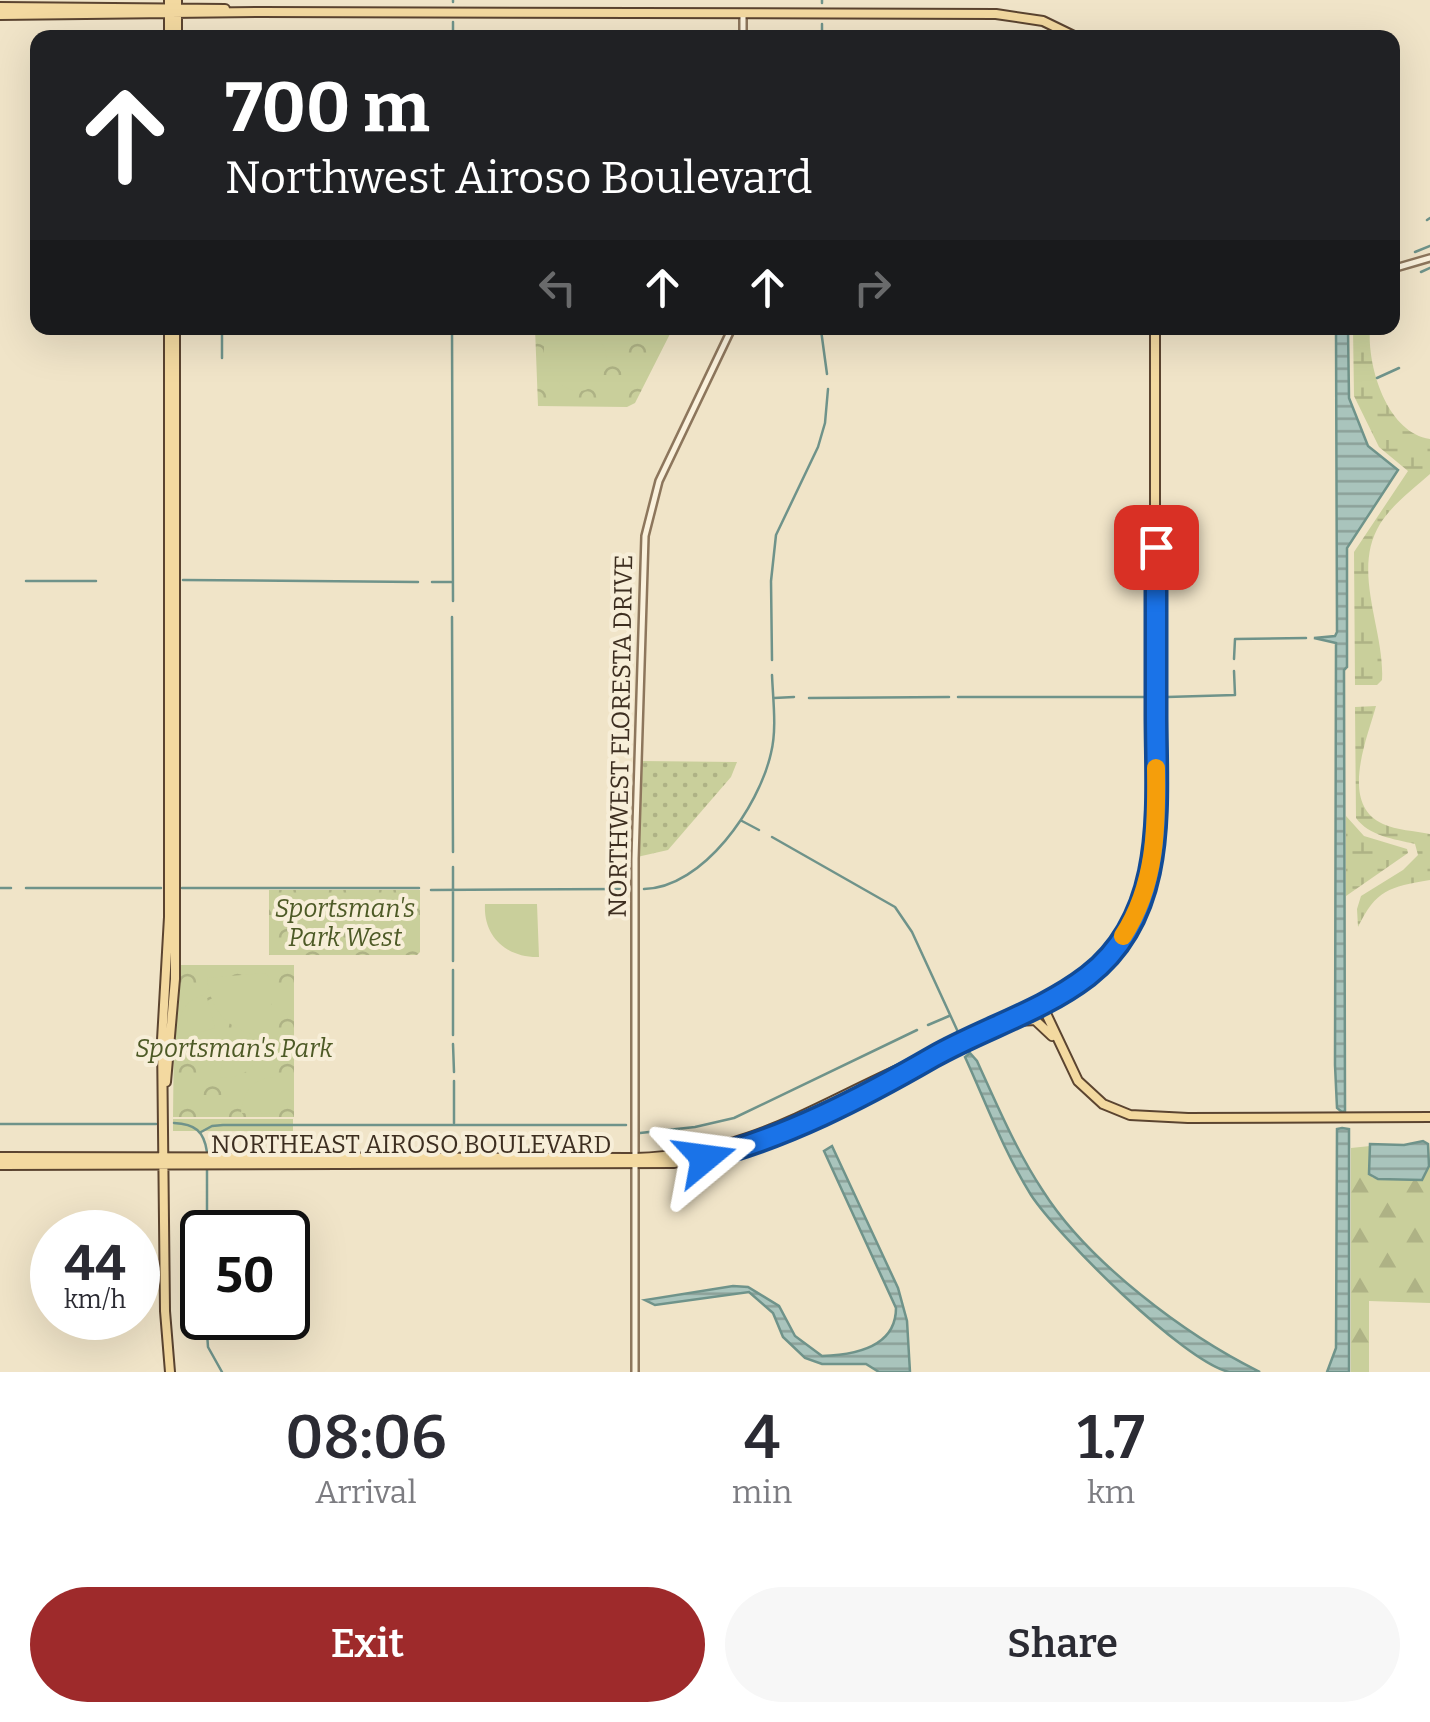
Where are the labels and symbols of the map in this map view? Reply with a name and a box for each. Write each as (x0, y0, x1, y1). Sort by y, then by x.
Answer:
pin (1114, 505, 1199, 590)
street label: NORTHWEST FLORESTA DRIVE (603, 554, 639, 918)
park label: Sportsman's Park West (275, 894, 415, 953)
park label: Sportsman's Park (135, 1034, 333, 1064)
position arrow (653, 1106, 757, 1210)
street label: NORTHEAST AIROSO BOULEVARD (211, 1130, 611, 1160)
speed limit sign: 50 (180, 1210, 310, 1340)

